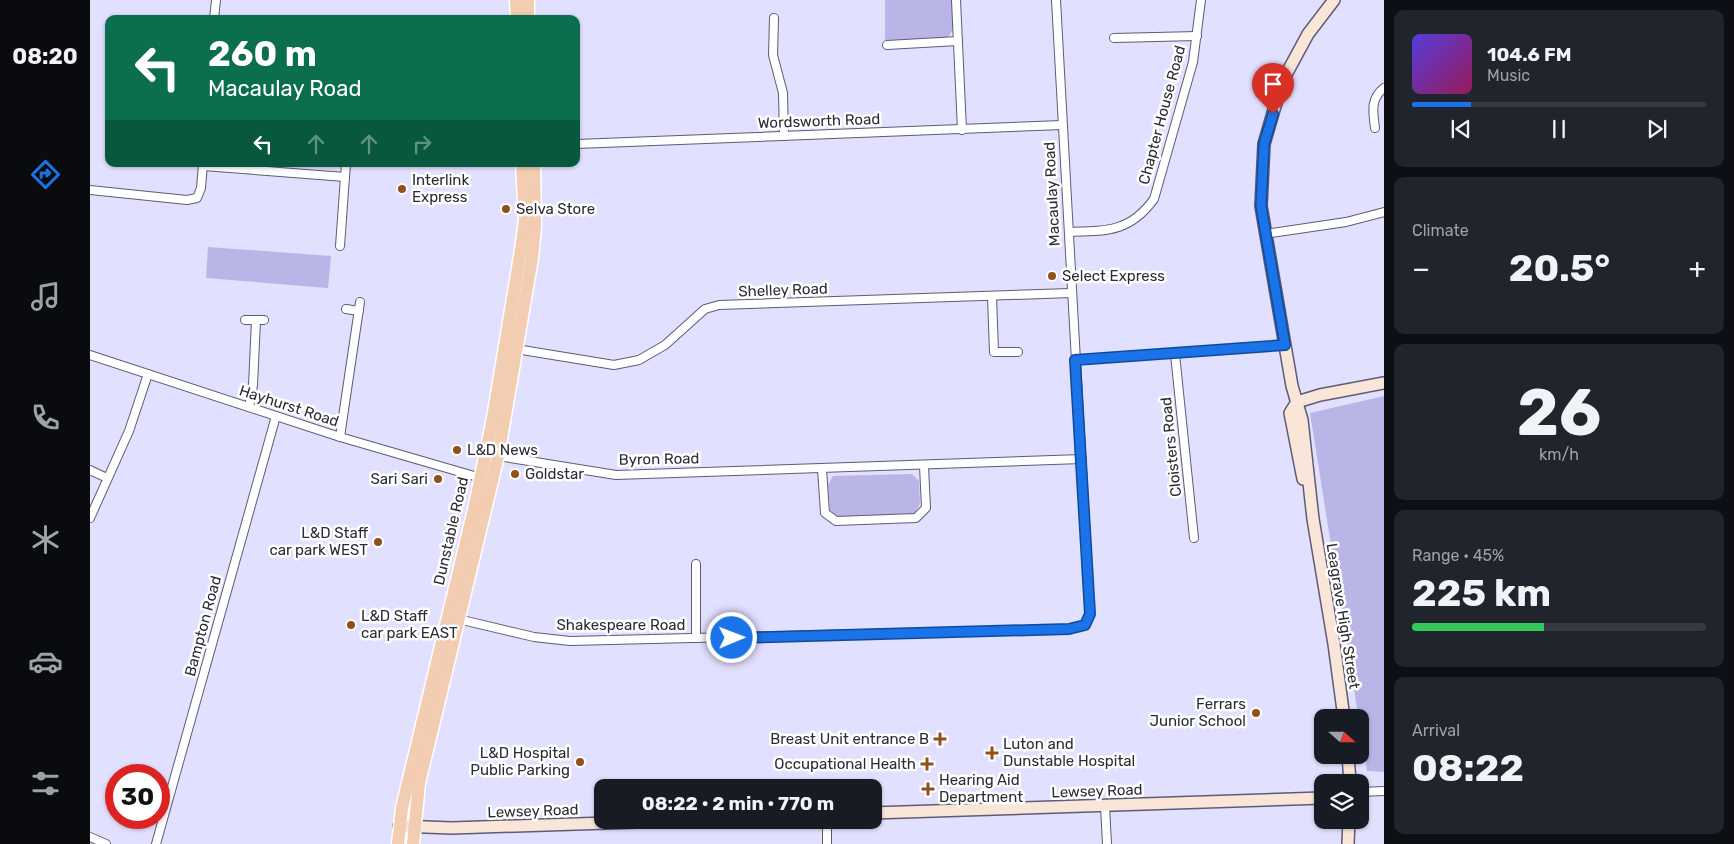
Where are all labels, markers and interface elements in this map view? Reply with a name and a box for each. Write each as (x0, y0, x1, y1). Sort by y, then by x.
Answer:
text: 260 m (208, 33, 317, 75)
icon: left (125, 35, 190, 100)
text: 08:20 (12, 43, 78, 70)
text: 104.6 FM (1487, 43, 1571, 66)
street label: Chapter House Road (1135, 44, 1189, 186)
pin (1252, 63, 1294, 114)
text: Music (1487, 66, 1530, 85)
icon: arrive (1259, 70, 1287, 98)
text: Macaulay Road (208, 75, 361, 102)
street label: Wordsworth Road (757, 110, 881, 132)
icon: previous (1447, 115, 1475, 143)
icon: pause (1545, 115, 1573, 143)
icon: next (1643, 115, 1671, 143)
icon: left (249, 130, 277, 158)
icon: ahead (302, 130, 330, 158)
icon: ahead (355, 130, 383, 158)
icon: right (408, 130, 436, 158)
street label: Macaulay Road (1040, 141, 1064, 247)
icon: directions (28, 157, 63, 192)
place label: Interlink Express (412, 171, 469, 206)
marker: Interlink Express (396, 183, 408, 195)
place label: Selva Store (516, 200, 595, 218)
marker: Selva Store (500, 203, 512, 215)
text: Climate (1412, 221, 1469, 240)
text: 20.5° (1509, 245, 1610, 291)
text: − (1412, 252, 1430, 285)
text: + (1689, 252, 1706, 285)
place label: Select Express (1062, 267, 1165, 285)
marker: Select Express (1046, 270, 1058, 282)
icon: music (28, 279, 63, 314)
street label: Shelley Road (738, 279, 828, 301)
text: 26 (1517, 374, 1601, 451)
street label: Hayhurst Road (237, 381, 341, 431)
street label: Cloisters Road (1157, 396, 1185, 498)
icon: phone (28, 400, 63, 435)
place label: L&D News (467, 441, 538, 459)
marker: L&D News (451, 444, 463, 456)
text: km/h (1539, 445, 1579, 464)
street label: Byron Road (618, 449, 700, 469)
place label: Goldstar (525, 465, 584, 483)
marker: Goldstar (509, 468, 521, 480)
place label: Sari Sari (370, 470, 428, 488)
marker: Sari Sari (432, 473, 444, 485)
street label: Dunstable Road (430, 475, 472, 587)
icon: climate (28, 522, 63, 557)
place label: L&D Staff car park WEST (269, 524, 369, 559)
marker: L&D Staff car park WEST (372, 536, 384, 548)
street label: Leagrave High Street (1323, 542, 1363, 690)
text: Range · 45% (1412, 546, 1504, 565)
text: 225 km (1412, 570, 1551, 616)
street label: Bampton Road (181, 574, 225, 678)
place label: L&D Staff car park EAST (361, 607, 458, 642)
position arrow (705, 611, 757, 663)
street label: Shakespeare Road (557, 616, 685, 634)
marker: L&D Staff car park EAST (345, 619, 357, 631)
icon: car (28, 644, 63, 679)
place label: Ferrars Junior School (1150, 695, 1246, 730)
marker: Ferrars Junior School (1250, 707, 1262, 719)
north arrow (1314, 709, 1369, 764)
map controls (1314, 709, 1369, 829)
text: Arrival (1412, 721, 1460, 740)
place label: Breast Unit entrance B (770, 730, 929, 748)
marker: Breast Unit entrance B (933, 732, 947, 746)
place label: Luton and Dunstable Hospital (1003, 735, 1135, 770)
place label: L&D Hospital Public Parking (470, 744, 570, 779)
text: 08:22 (1412, 745, 1524, 791)
marker: Luton and Dunstable Hospital (985, 746, 999, 760)
place label: Occupational Health (774, 755, 916, 773)
marker: L&D Hospital Public Parking (574, 756, 586, 768)
marker: Occupational Health (920, 757, 934, 771)
speed limit sign: 30 (105, 764, 170, 829)
icon: filters (28, 766, 63, 801)
place label: Hearing Aid Department (939, 771, 1023, 806)
button: layers (1314, 774, 1369, 829)
street label: Lewsey Road (1051, 780, 1143, 802)
marker: Hearing Aid Department (921, 782, 935, 796)
text: 08:22 · 2 min · 770 m (642, 792, 834, 815)
street label: Lewsey Road (487, 800, 579, 822)

